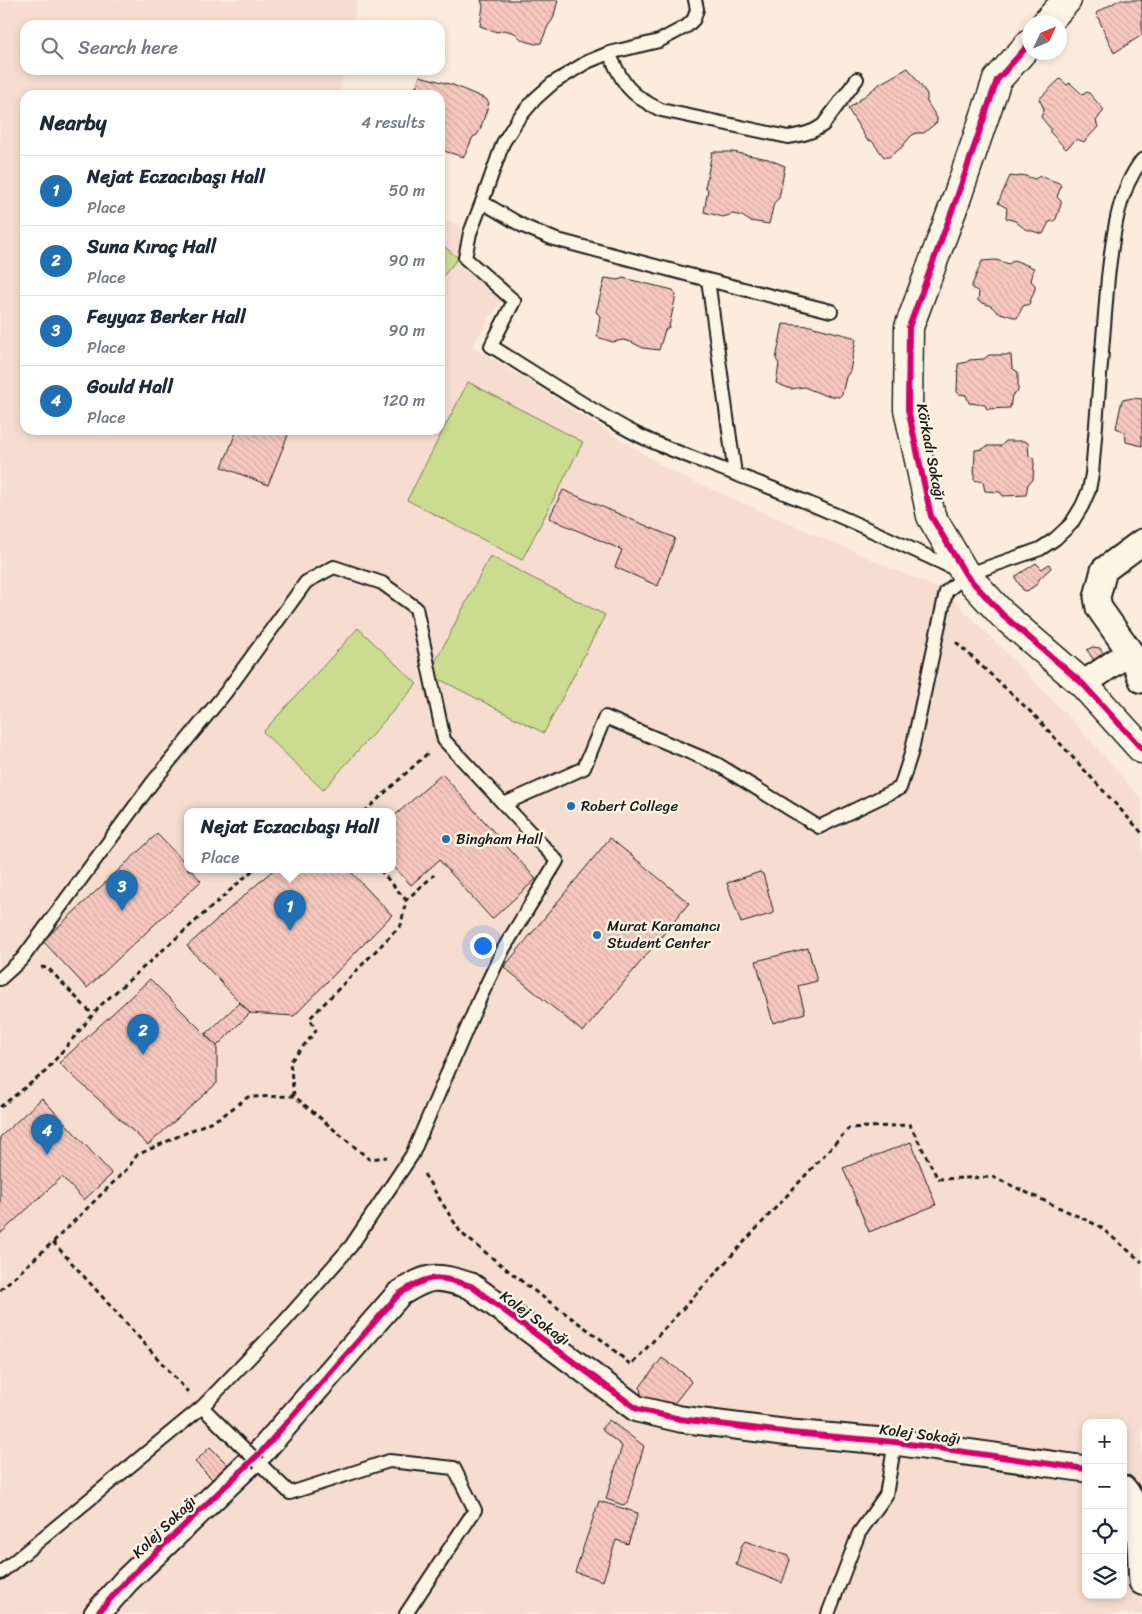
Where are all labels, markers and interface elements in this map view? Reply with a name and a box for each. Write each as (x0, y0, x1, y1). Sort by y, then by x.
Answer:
north arrow (1022, 15, 1067, 60)
search box (20, 20, 445, 75)
text: Search here (78, 31, 178, 64)
icon: search (38, 34, 66, 62)
text: Nearby (40, 104, 106, 142)
text: 4 results (361, 108, 425, 137)
text: Nejat Eczacıbaşı Hall (87, 160, 265, 193)
text: 1 (53, 176, 59, 205)
text: 50 m (389, 176, 425, 205)
text: Place (87, 193, 126, 222)
text: Suna Kıraç Hall (87, 230, 216, 263)
text: 2 (51, 246, 61, 275)
text: 90 m (389, 246, 425, 275)
text: Place (87, 263, 126, 292)
text: Feyyaz Berker Hall (87, 300, 246, 333)
text: 3 (52, 316, 60, 345)
text: 90 m (389, 316, 425, 345)
text: Place (87, 333, 126, 362)
text: Gould Hall (87, 370, 173, 403)
text: 4 (51, 386, 61, 415)
text: 120 m (382, 386, 425, 415)
street label: Körkadı Sokağı (909, 401, 953, 503)
text: Place (87, 403, 126, 432)
place label: Robert College (581, 793, 678, 819)
marker: Robert College (565, 800, 577, 812)
popup (184, 808, 396, 873)
text: Nejat Eczacıbaşı Hall (201, 810, 379, 843)
place label: Bingham Hall (456, 826, 544, 852)
marker: Bingham Hall (440, 833, 452, 845)
text: Place (201, 843, 240, 872)
pin: 3 (106, 870, 138, 911)
pin: 1 (274, 890, 306, 931)
place label: Murat Karamancı Student Center (607, 913, 721, 956)
marker: Murat Karamancı Student Center (591, 929, 603, 941)
your location (470, 933, 496, 959)
pin: 2 (127, 1014, 159, 1055)
pin: 4 (31, 1114, 63, 1155)
street label: Kolej Sokağı (494, 1284, 576, 1352)
street label: Kolej Sokağı (878, 1416, 962, 1452)
map controls (1082, 1419, 1127, 1599)
button: + (1082, 1419, 1127, 1464)
button: − (1082, 1464, 1127, 1509)
street label: Kolej Sokağı (126, 1489, 202, 1565)
button: locate (1082, 1509, 1127, 1554)
button: layers (1082, 1554, 1127, 1599)

